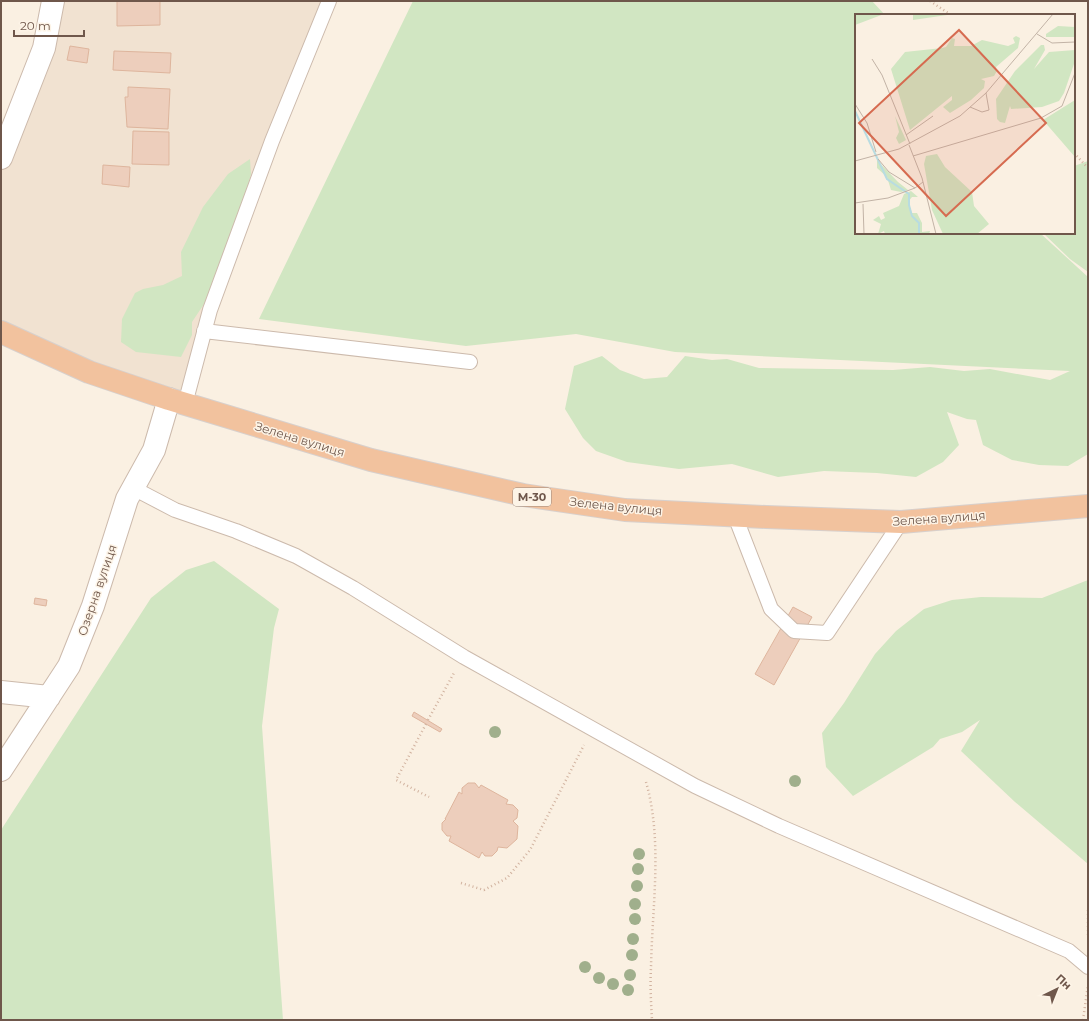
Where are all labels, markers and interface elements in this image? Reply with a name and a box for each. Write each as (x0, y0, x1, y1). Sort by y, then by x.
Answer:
scale bar (14, 12, 84, 38)
inset map (855, 14, 1075, 234)
text: 20 m (20, 18, 51, 33)
street label: Зелена вулиця (253, 418, 347, 460)
road number: М-30 (513, 488, 551, 506)
street label: Зелена вулиця (569, 494, 663, 518)
street label: Зелена вулиця (892, 507, 986, 529)
street label: Озерна вулиця (74, 542, 120, 638)
north arrow (1037, 969, 1077, 1009)
text: Пн (1053, 971, 1075, 992)

